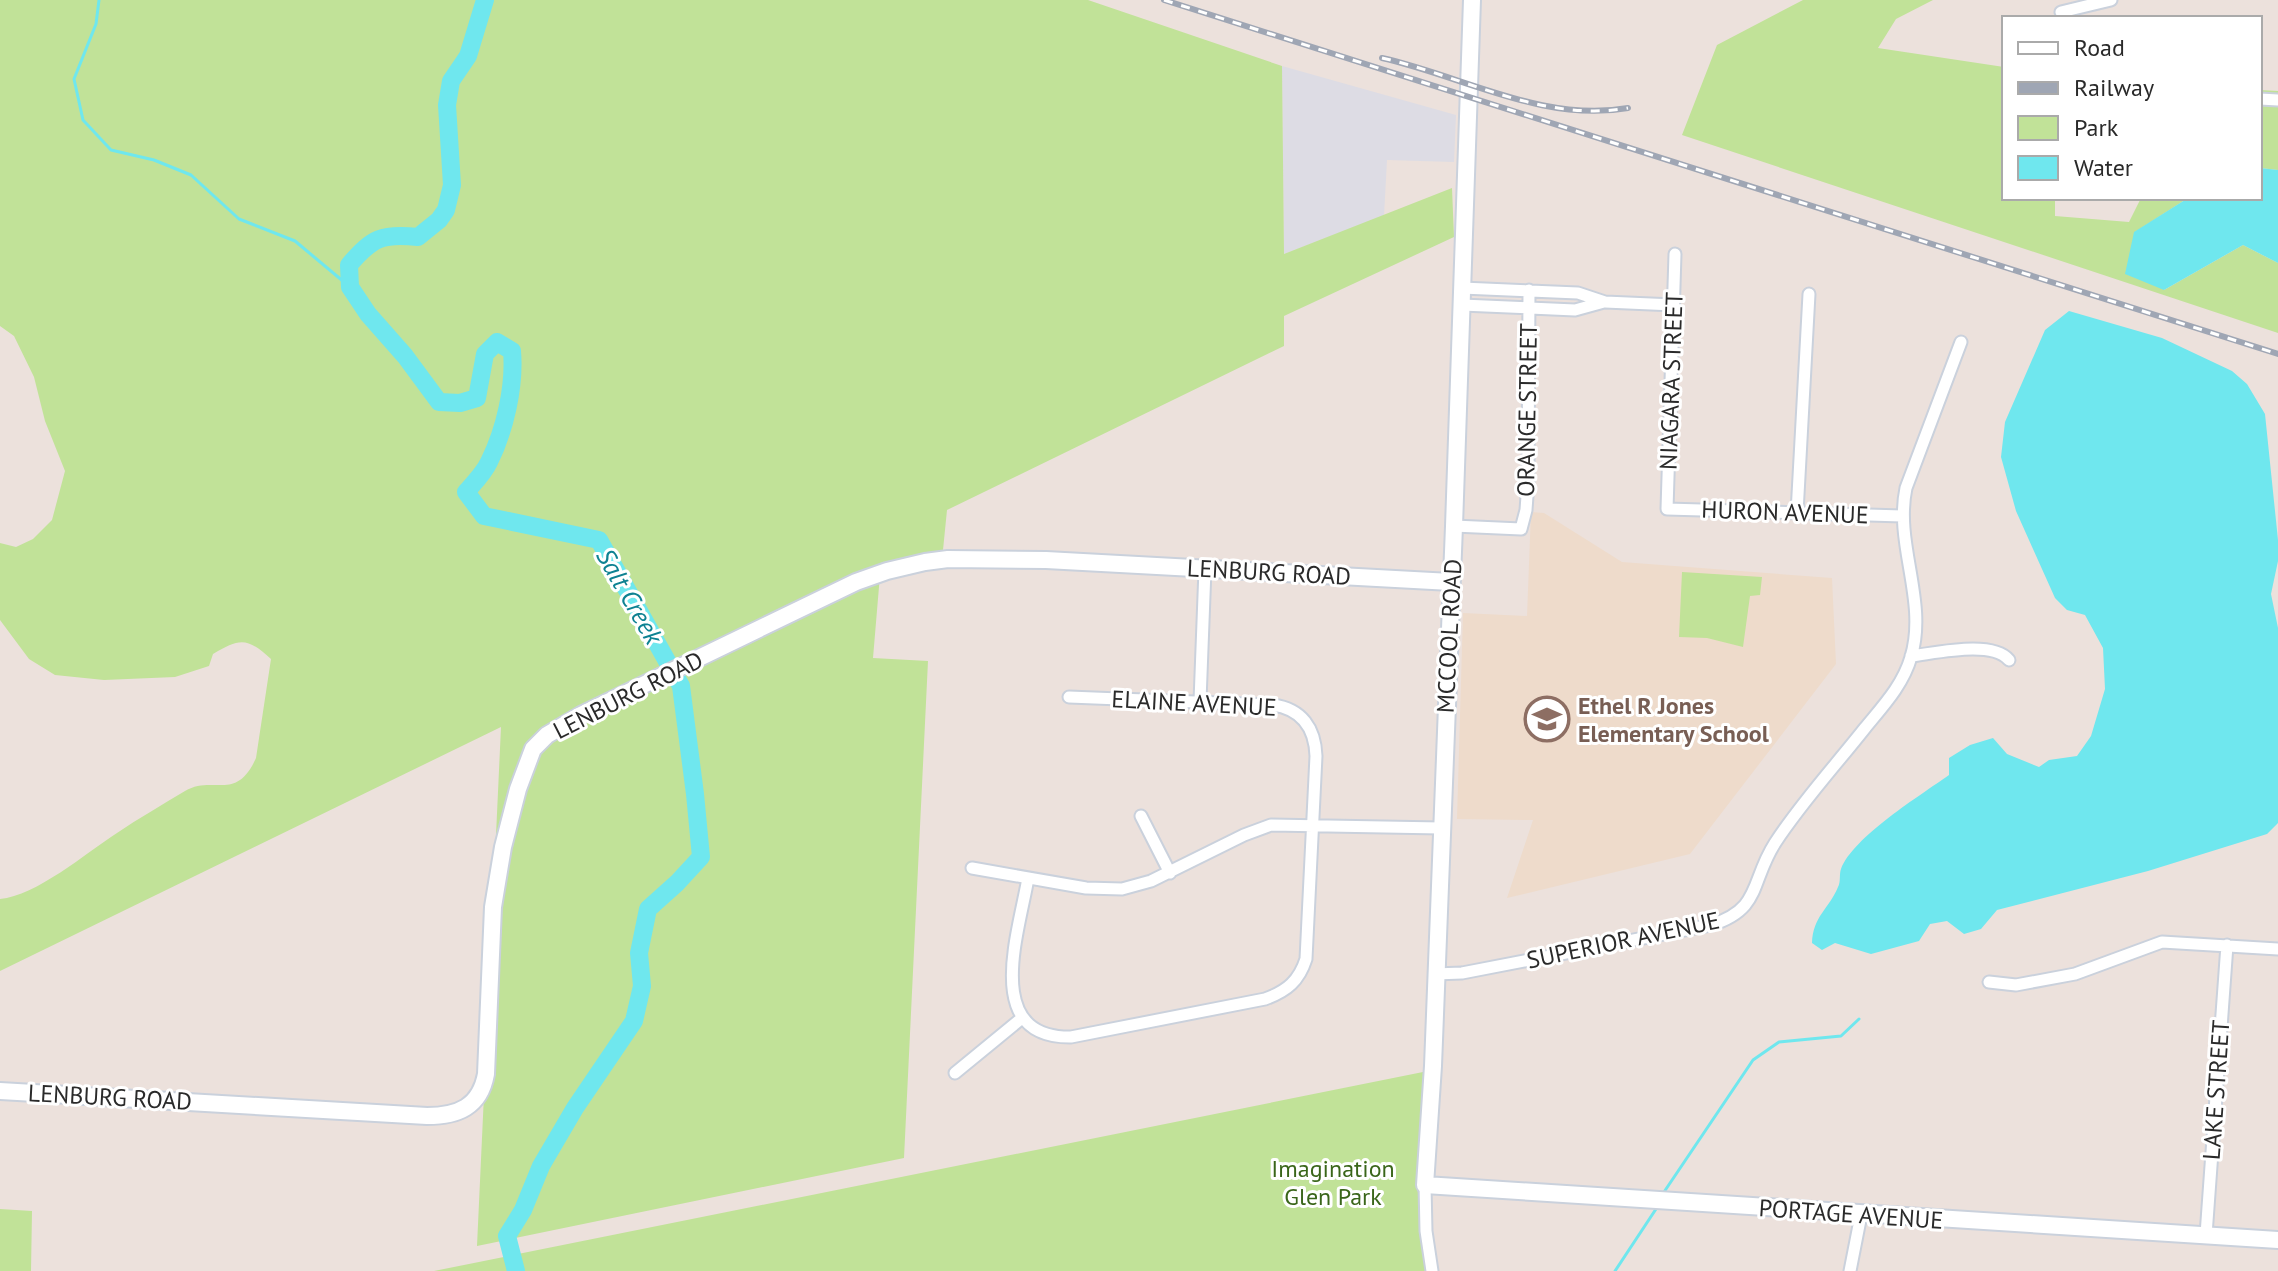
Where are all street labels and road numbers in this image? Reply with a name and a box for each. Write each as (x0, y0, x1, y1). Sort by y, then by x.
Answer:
street label: NIAGARA STREET (1652, 292, 1690, 470)
street label: ORANGE STREET (1510, 323, 1544, 497)
street label: HURON AVENUE (1701, 494, 1869, 530)
street label: LENBURG ROAD (1186, 552, 1352, 592)
street label: MCCOOL ROAD (1429, 558, 1469, 714)
street label: LENBURG ROAD (548, 644, 708, 746)
street label: ELAINE AVENUE (1111, 683, 1277, 723)
street label: SUPERIOR AVENUE (1524, 904, 1722, 976)
street label: LAKE STREET (2196, 1019, 2236, 1161)
street label: LENBURG ROAD (27, 1077, 193, 1117)
street label: PORTAGE AVENUE (1758, 1192, 1944, 1236)

